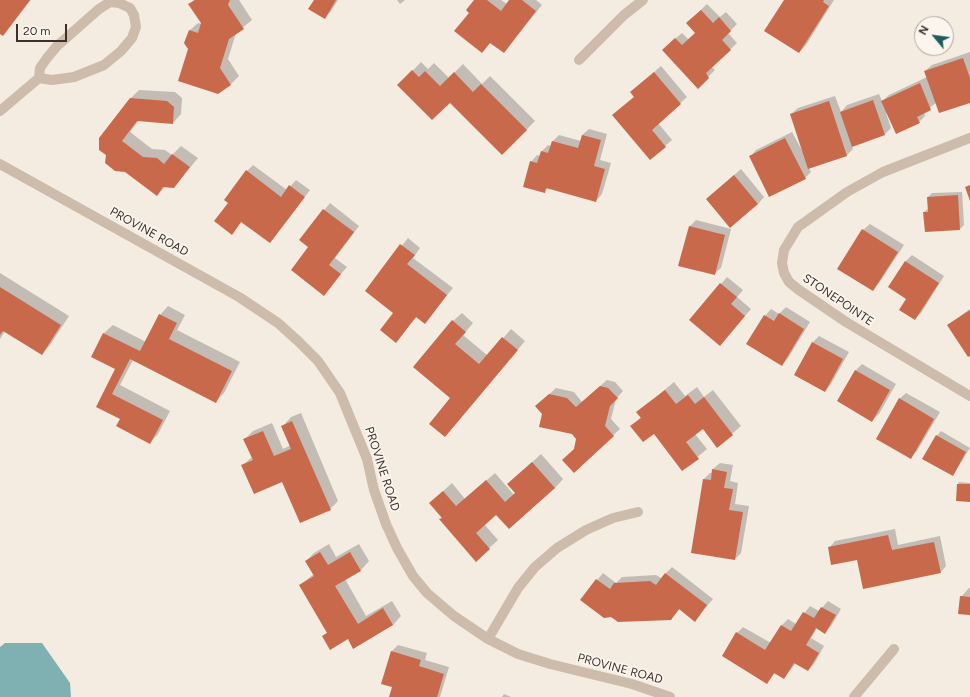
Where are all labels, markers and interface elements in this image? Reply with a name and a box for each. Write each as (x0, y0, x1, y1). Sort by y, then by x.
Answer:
scale bar (18, 16, 69, 42)
north arrow (914, 16, 954, 56)
text: 20 m (23, 24, 51, 38)
text: N (916, 24, 932, 37)
street label: PROVINE ROAD (107, 204, 191, 260)
street label: STONEPOINTE (800, 271, 876, 329)
street label: PROVINE ROAD (362, 425, 402, 513)
street label: PROVINE ROAD (576, 651, 664, 687)

